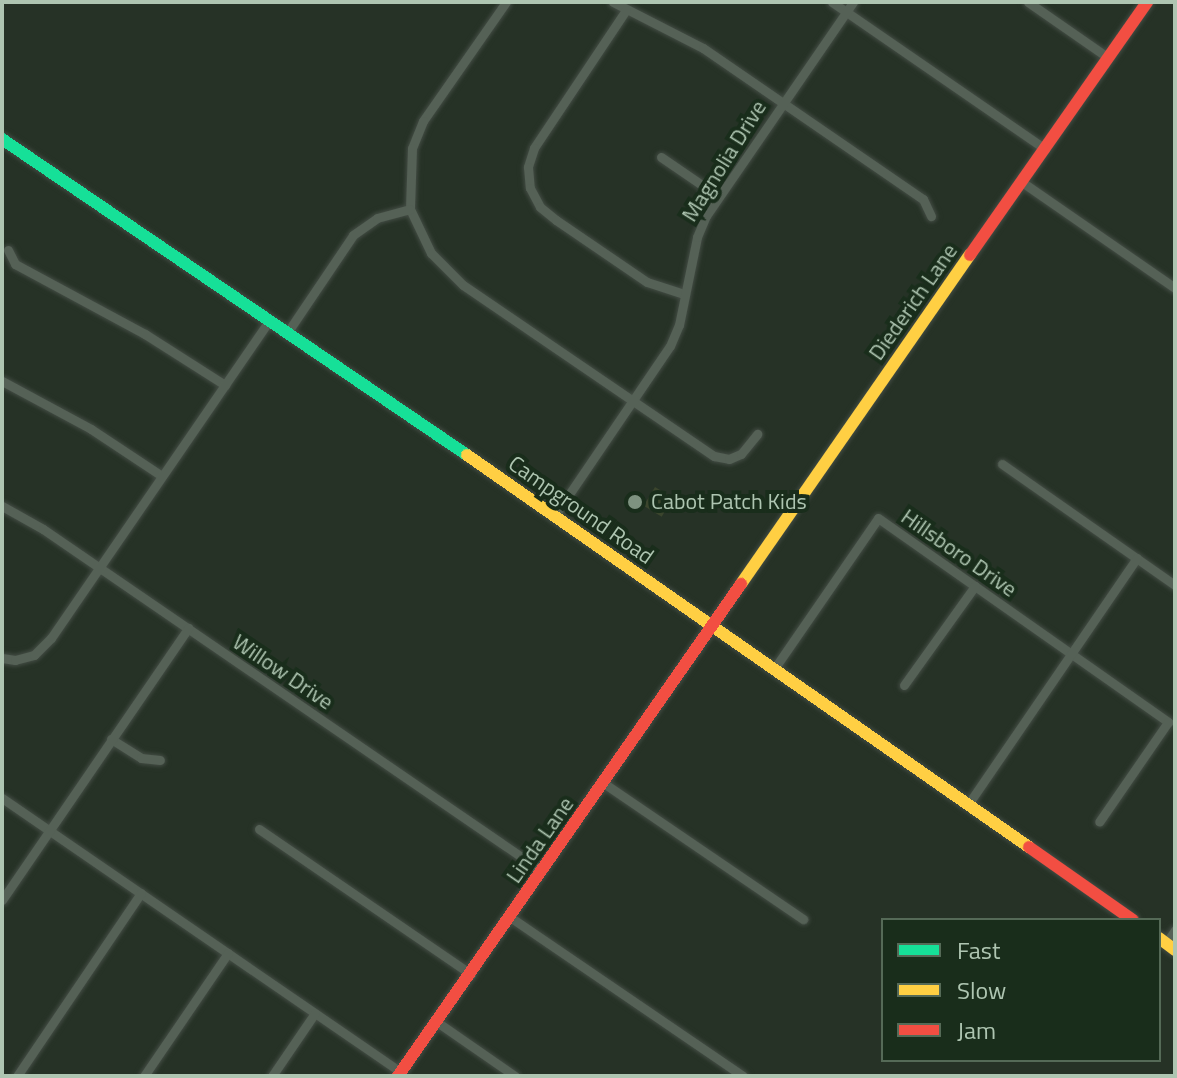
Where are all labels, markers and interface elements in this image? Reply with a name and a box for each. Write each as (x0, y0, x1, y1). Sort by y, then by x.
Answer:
street label: Magnolia Drive (676, 95, 772, 227)
street label: Diederich Lane (863, 239, 963, 365)
street label: Campground Road (503, 450, 659, 570)
place label: Cabot Patch Kids (651, 489, 807, 515)
marker: Cabot Patch Kids (626, 493, 644, 511)
street label: Hillsboro Drive (896, 503, 1022, 603)
street label: Willow Drive (228, 629, 338, 715)
street label: Linda Lane (501, 792, 579, 888)
legend (881, 918, 1161, 1062)
text: Fast (957, 932, 1000, 968)
text: Slow (957, 972, 1006, 1008)
text: Jam (957, 1012, 996, 1048)

